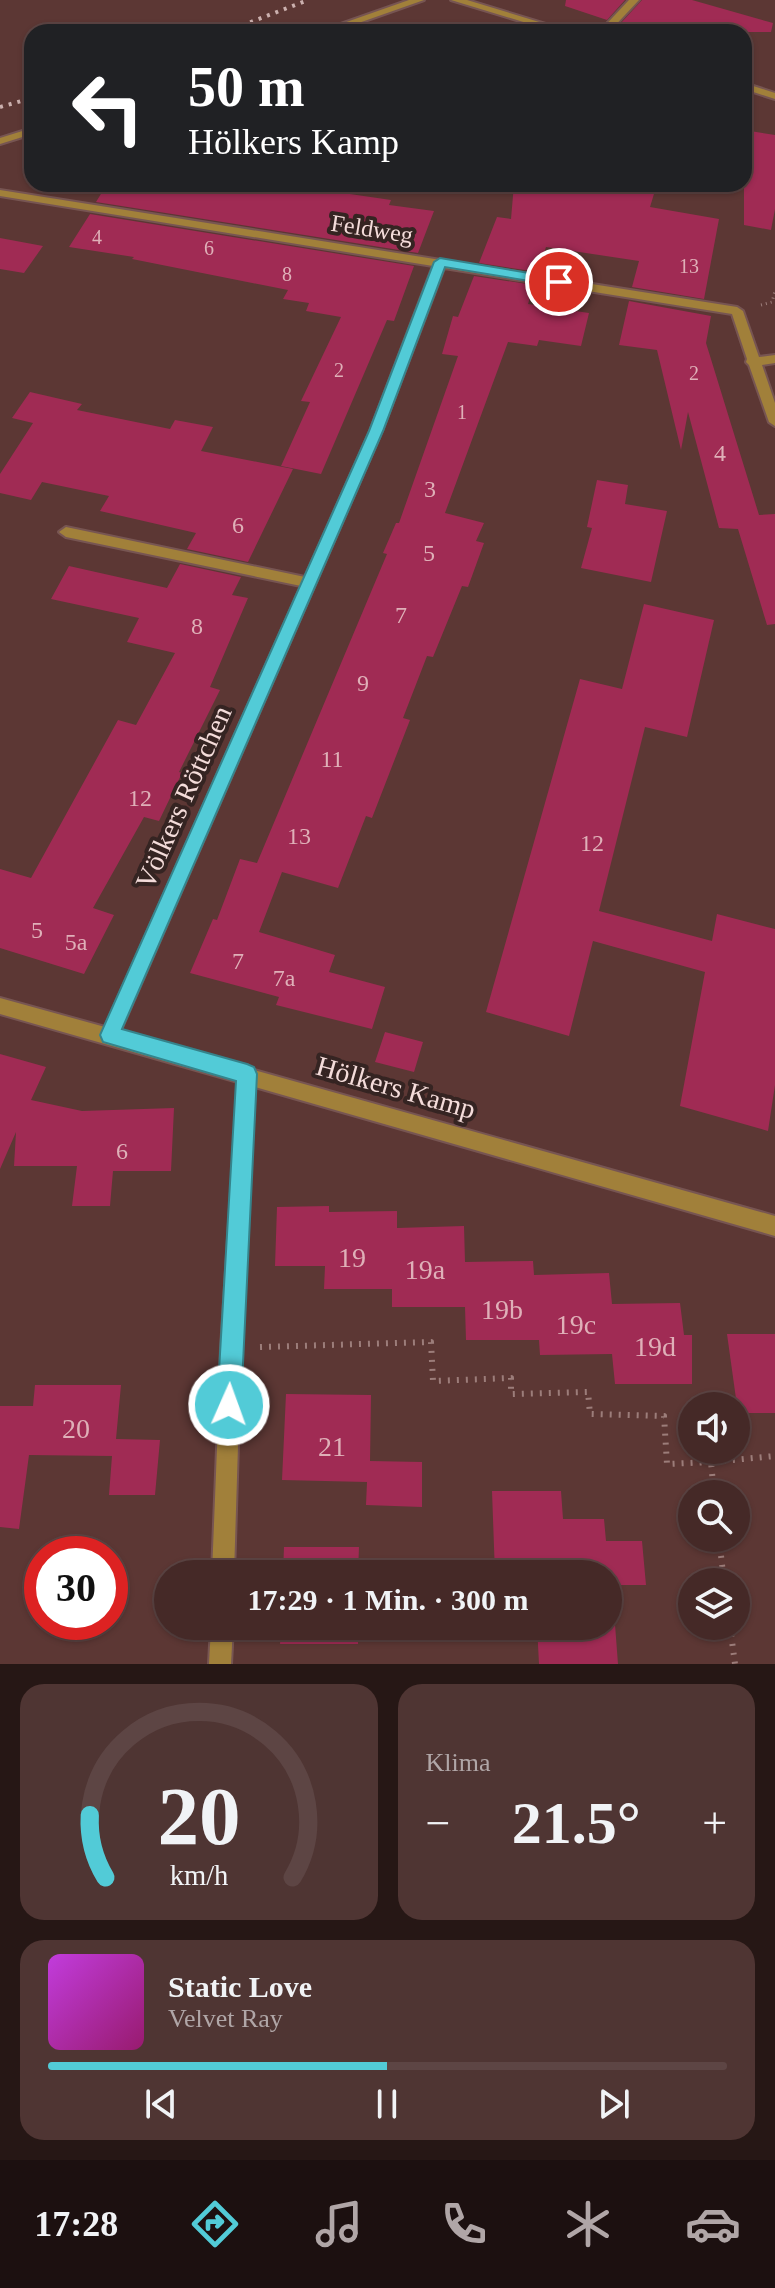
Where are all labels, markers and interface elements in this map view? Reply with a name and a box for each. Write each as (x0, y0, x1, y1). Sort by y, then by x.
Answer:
icon: left (56, 56, 160, 160)
text: 50 m (188, 56, 305, 118)
text: Hölkers Kamp (188, 122, 399, 162)
street label: Feldweg (329, 210, 415, 248)
house number: 4 (92, 226, 102, 248)
house number: 6 (204, 237, 214, 259)
pin (525, 248, 593, 316)
house number: 13 (679, 255, 699, 277)
icon: arrive (537, 260, 581, 304)
house number: 8 (282, 263, 292, 285)
house number: 2 (334, 359, 344, 381)
house number: 2 (689, 362, 699, 384)
house number: 1 (457, 401, 467, 423)
house number: 4 (714, 440, 726, 466)
house number: 3 (424, 476, 436, 502)
house number: 6 (232, 512, 244, 538)
house number: 5 (423, 540, 435, 566)
house number: 7 (395, 602, 407, 628)
house number: 8 (191, 613, 203, 639)
house number: 9 (357, 670, 369, 696)
street label: Völkers Röttchen (129, 701, 238, 893)
house number: 11 (320, 746, 344, 772)
house number: 12 (128, 785, 152, 811)
house number: 13 (287, 823, 311, 849)
house number: 12 (580, 830, 604, 856)
house number: 5 (31, 917, 43, 943)
house number: 5a (65, 929, 88, 955)
house number: 7 (232, 948, 244, 974)
house number: 7a (273, 965, 296, 991)
street label: Hölkers Kamp (313, 1050, 479, 1125)
house number: 6 (116, 1138, 128, 1164)
house number: 19 (338, 1242, 366, 1273)
house number: 19a (405, 1254, 446, 1285)
house number: 19b (481, 1294, 523, 1325)
house number: 19c (556, 1309, 596, 1340)
house number: 19d (634, 1331, 676, 1362)
position arrow (187, 1363, 271, 1447)
map controls (678, 1392, 750, 1640)
button: sound (678, 1392, 750, 1464)
house number: 20 (62, 1413, 90, 1444)
house number: 21 (318, 1431, 346, 1462)
button: search (678, 1480, 750, 1552)
speed limit sign: 30 (24, 1536, 128, 1640)
button: layers (678, 1568, 750, 1640)
text: 17:29 · 1 Min. · 300 m (248, 1583, 528, 1616)
text: Klima (426, 1748, 491, 1777)
text: 20 (157, 1770, 240, 1862)
text: 21.5° (512, 1790, 641, 1856)
text: − (426, 1799, 450, 1848)
text: + (702, 1799, 727, 1848)
text: km/h (169, 1860, 228, 1891)
text: Static Love (168, 1970, 312, 2003)
text: Velvet Ray (168, 2004, 283, 2033)
icon: previous (139, 2082, 183, 2126)
icon: pause (365, 2082, 409, 2126)
icon: next (592, 2082, 636, 2126)
icon: directions (187, 2196, 243, 2252)
icon: music (311, 2196, 367, 2252)
icon: phone (436, 2196, 492, 2252)
icon: climate (560, 2196, 616, 2252)
icon: car (685, 2196, 741, 2252)
text: 17:28 (34, 2204, 118, 2244)

